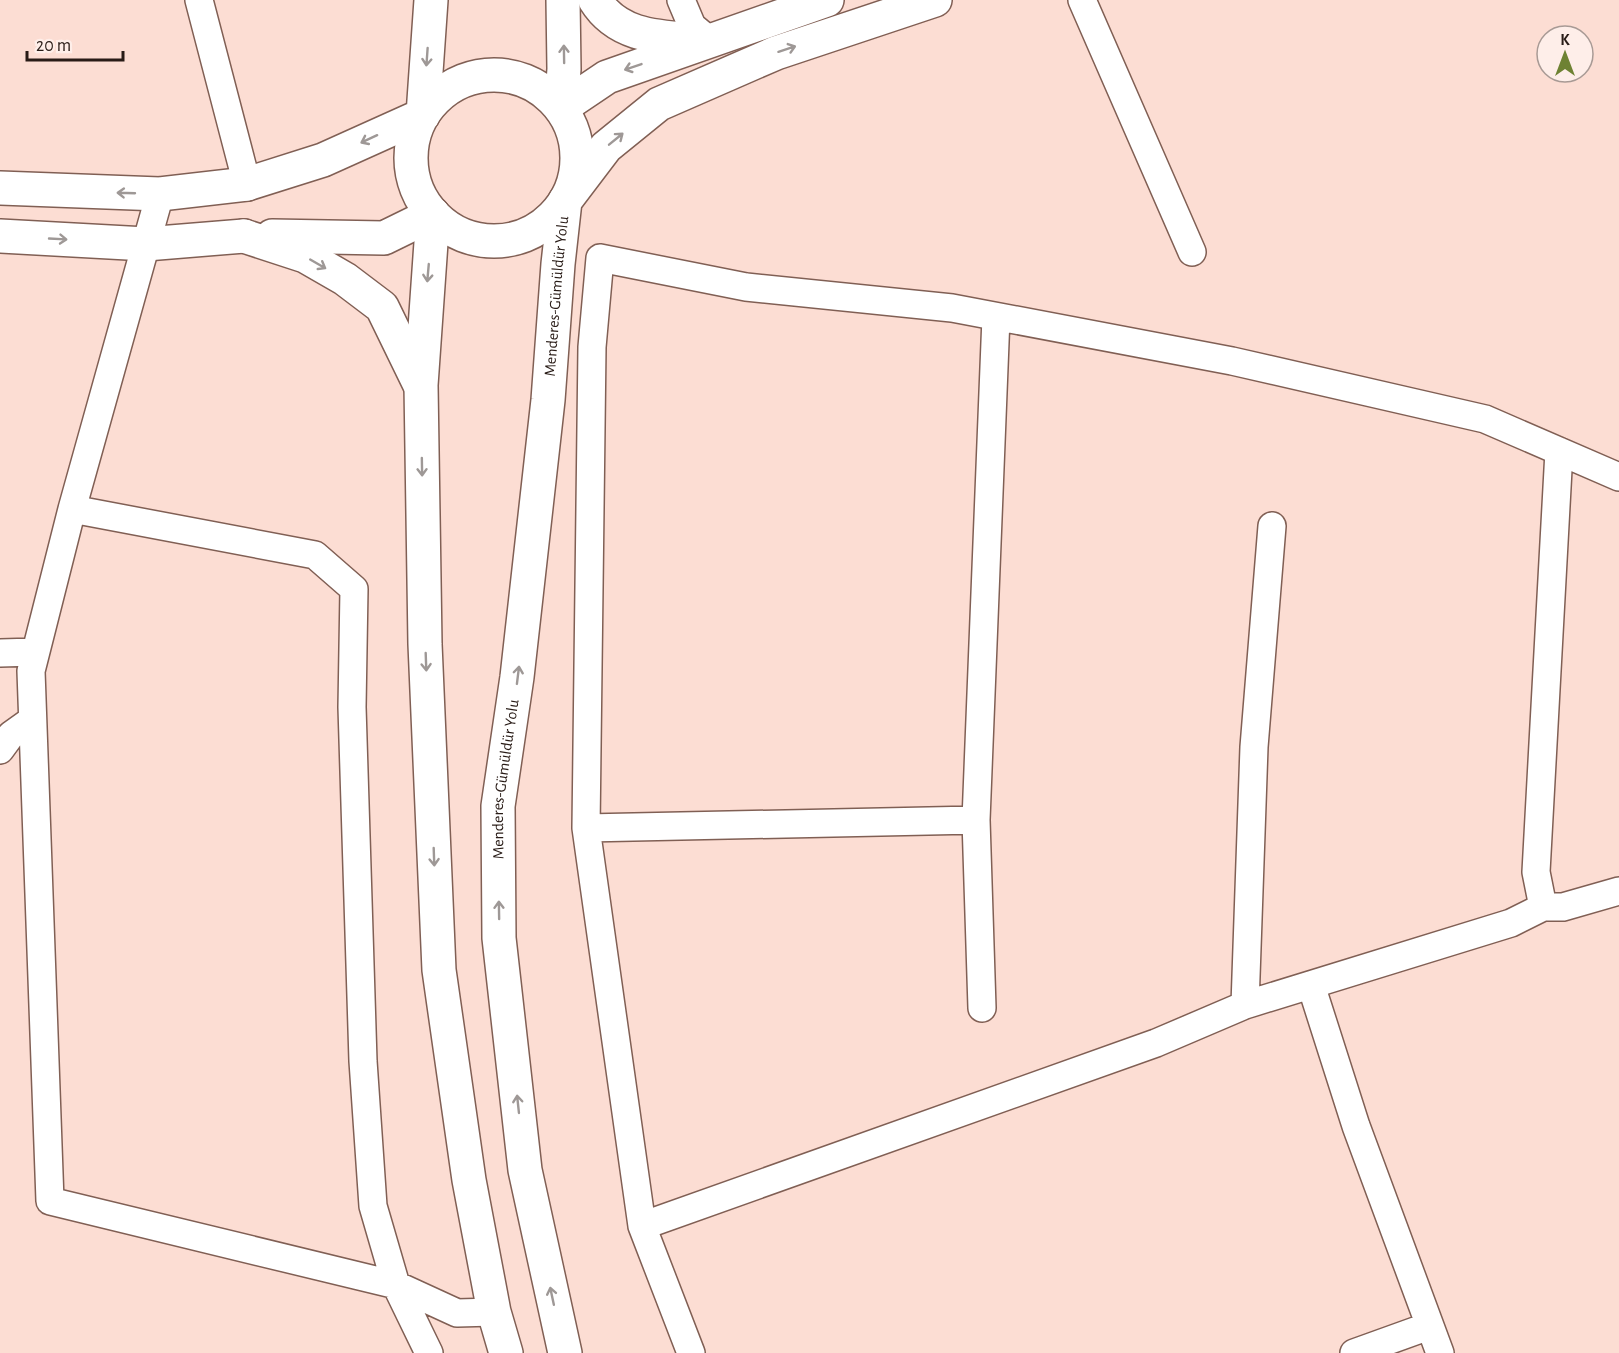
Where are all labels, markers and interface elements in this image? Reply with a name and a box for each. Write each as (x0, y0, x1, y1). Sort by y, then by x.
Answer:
scale bar (27, 24, 123, 62)
north arrow (1535, 24, 1595, 84)
text: K (1560, 32, 1570, 48)
text: 20 m (36, 37, 71, 55)
one-way arrow (777, 43, 796, 54)
one-way arrow (558, 45, 570, 65)
one-way arrow (421, 47, 432, 67)
one-way arrow (624, 63, 643, 74)
one-way arrow (607, 133, 623, 146)
one-way arrow (361, 134, 379, 146)
one-way arrow (117, 187, 137, 199)
street label: Menderes-Gümüldür Yolu (542, 215, 571, 377)
one-way arrow (48, 234, 68, 245)
one-way arrow (309, 259, 327, 270)
one-way arrow (422, 262, 433, 282)
one-way arrow (416, 457, 428, 477)
one-way arrow (420, 652, 431, 672)
one-way arrow (512, 665, 523, 685)
street label: Menderes-Gümüldür Yolu (490, 698, 522, 859)
one-way arrow (429, 847, 440, 867)
one-way arrow (493, 901, 505, 921)
one-way arrow (512, 1095, 523, 1115)
one-way arrow (546, 1287, 558, 1306)

